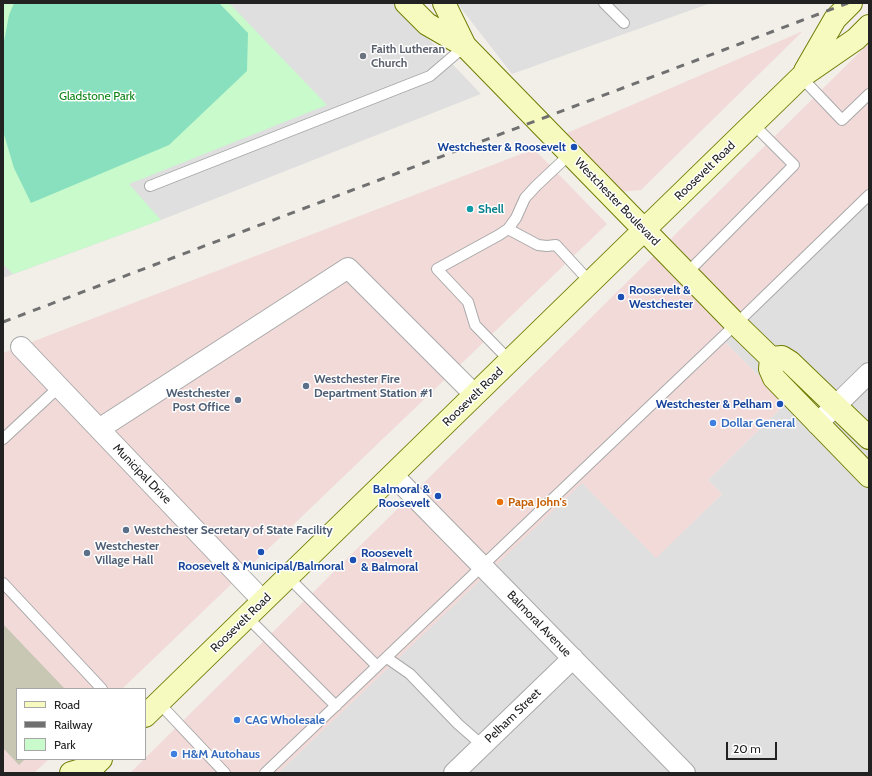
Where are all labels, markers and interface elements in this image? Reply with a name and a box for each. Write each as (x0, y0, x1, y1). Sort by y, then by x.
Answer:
place label: Faith Lutheran Church (371, 42, 445, 70)
marker: Faith Lutheran Church (358, 51, 368, 61)
park label: Gladstone Park (59, 89, 135, 103)
street label: Roosevelt Road (672, 138, 738, 204)
place label: Westchester & Roosevelt (438, 140, 566, 154)
marker: Westchester & Roosevelt (569, 142, 579, 152)
street label: Westchester Boulevard (571, 155, 663, 249)
place label: Shell (478, 202, 504, 216)
marker: Shell (465, 204, 475, 214)
place label: Roosevelt & Westchester (629, 283, 693, 311)
marker: Roosevelt & Westchester (616, 292, 626, 302)
street label: Roosevelt Road (440, 364, 506, 430)
place label: Westchester Fire Department Station #1 (314, 372, 433, 400)
marker: Westchester Fire Department Station #1 (301, 381, 311, 391)
place label: Westchester Post Office (166, 386, 230, 414)
marker: Westchester Post Office (233, 395, 243, 405)
place label: Westchester & Pelham (656, 397, 772, 411)
marker: Westchester & Pelham (775, 399, 785, 409)
place label: Dollar General (721, 416, 795, 430)
marker: Dollar General (708, 418, 718, 428)
street label: Municipal Drive (110, 441, 174, 507)
place label: Balmoral & Roosevelt (373, 482, 430, 510)
marker: Balmoral & Roosevelt (433, 491, 443, 501)
place label: Papa John's (508, 495, 567, 509)
marker: Papa John's (495, 497, 505, 507)
place label: Westchester Secretary of State Facility (134, 523, 333, 537)
marker: Westchester Secretary of State Facility (121, 525, 131, 535)
place label: Westchester Village Hall (95, 539, 159, 567)
place label: Roosevelt & Balmoral (361, 546, 418, 574)
marker: Roosevelt & Municipal/Balmoral (256, 547, 266, 557)
marker: Westchester Village Hall (82, 548, 92, 558)
marker: Roosevelt & Balmoral (348, 555, 358, 565)
place label: Roosevelt & Municipal/Balmoral (178, 559, 344, 573)
street label: Balmoral Avenue (504, 588, 574, 660)
street label: Roosevelt Road (208, 590, 274, 656)
street label: Pelham Street (482, 686, 544, 746)
legend (16, 688, 146, 760)
text: Road (54, 697, 80, 712)
place label: CAG Wholesale (245, 713, 325, 727)
marker: CAG Wholesale (232, 715, 242, 725)
text: Railway (54, 717, 92, 732)
scale bar (728, 734, 779, 760)
text: Park (54, 737, 76, 752)
text: 20 m (733, 741, 761, 756)
place label: H&M Autohaus (182, 747, 260, 761)
marker: H&M Autohaus (169, 749, 179, 759)

